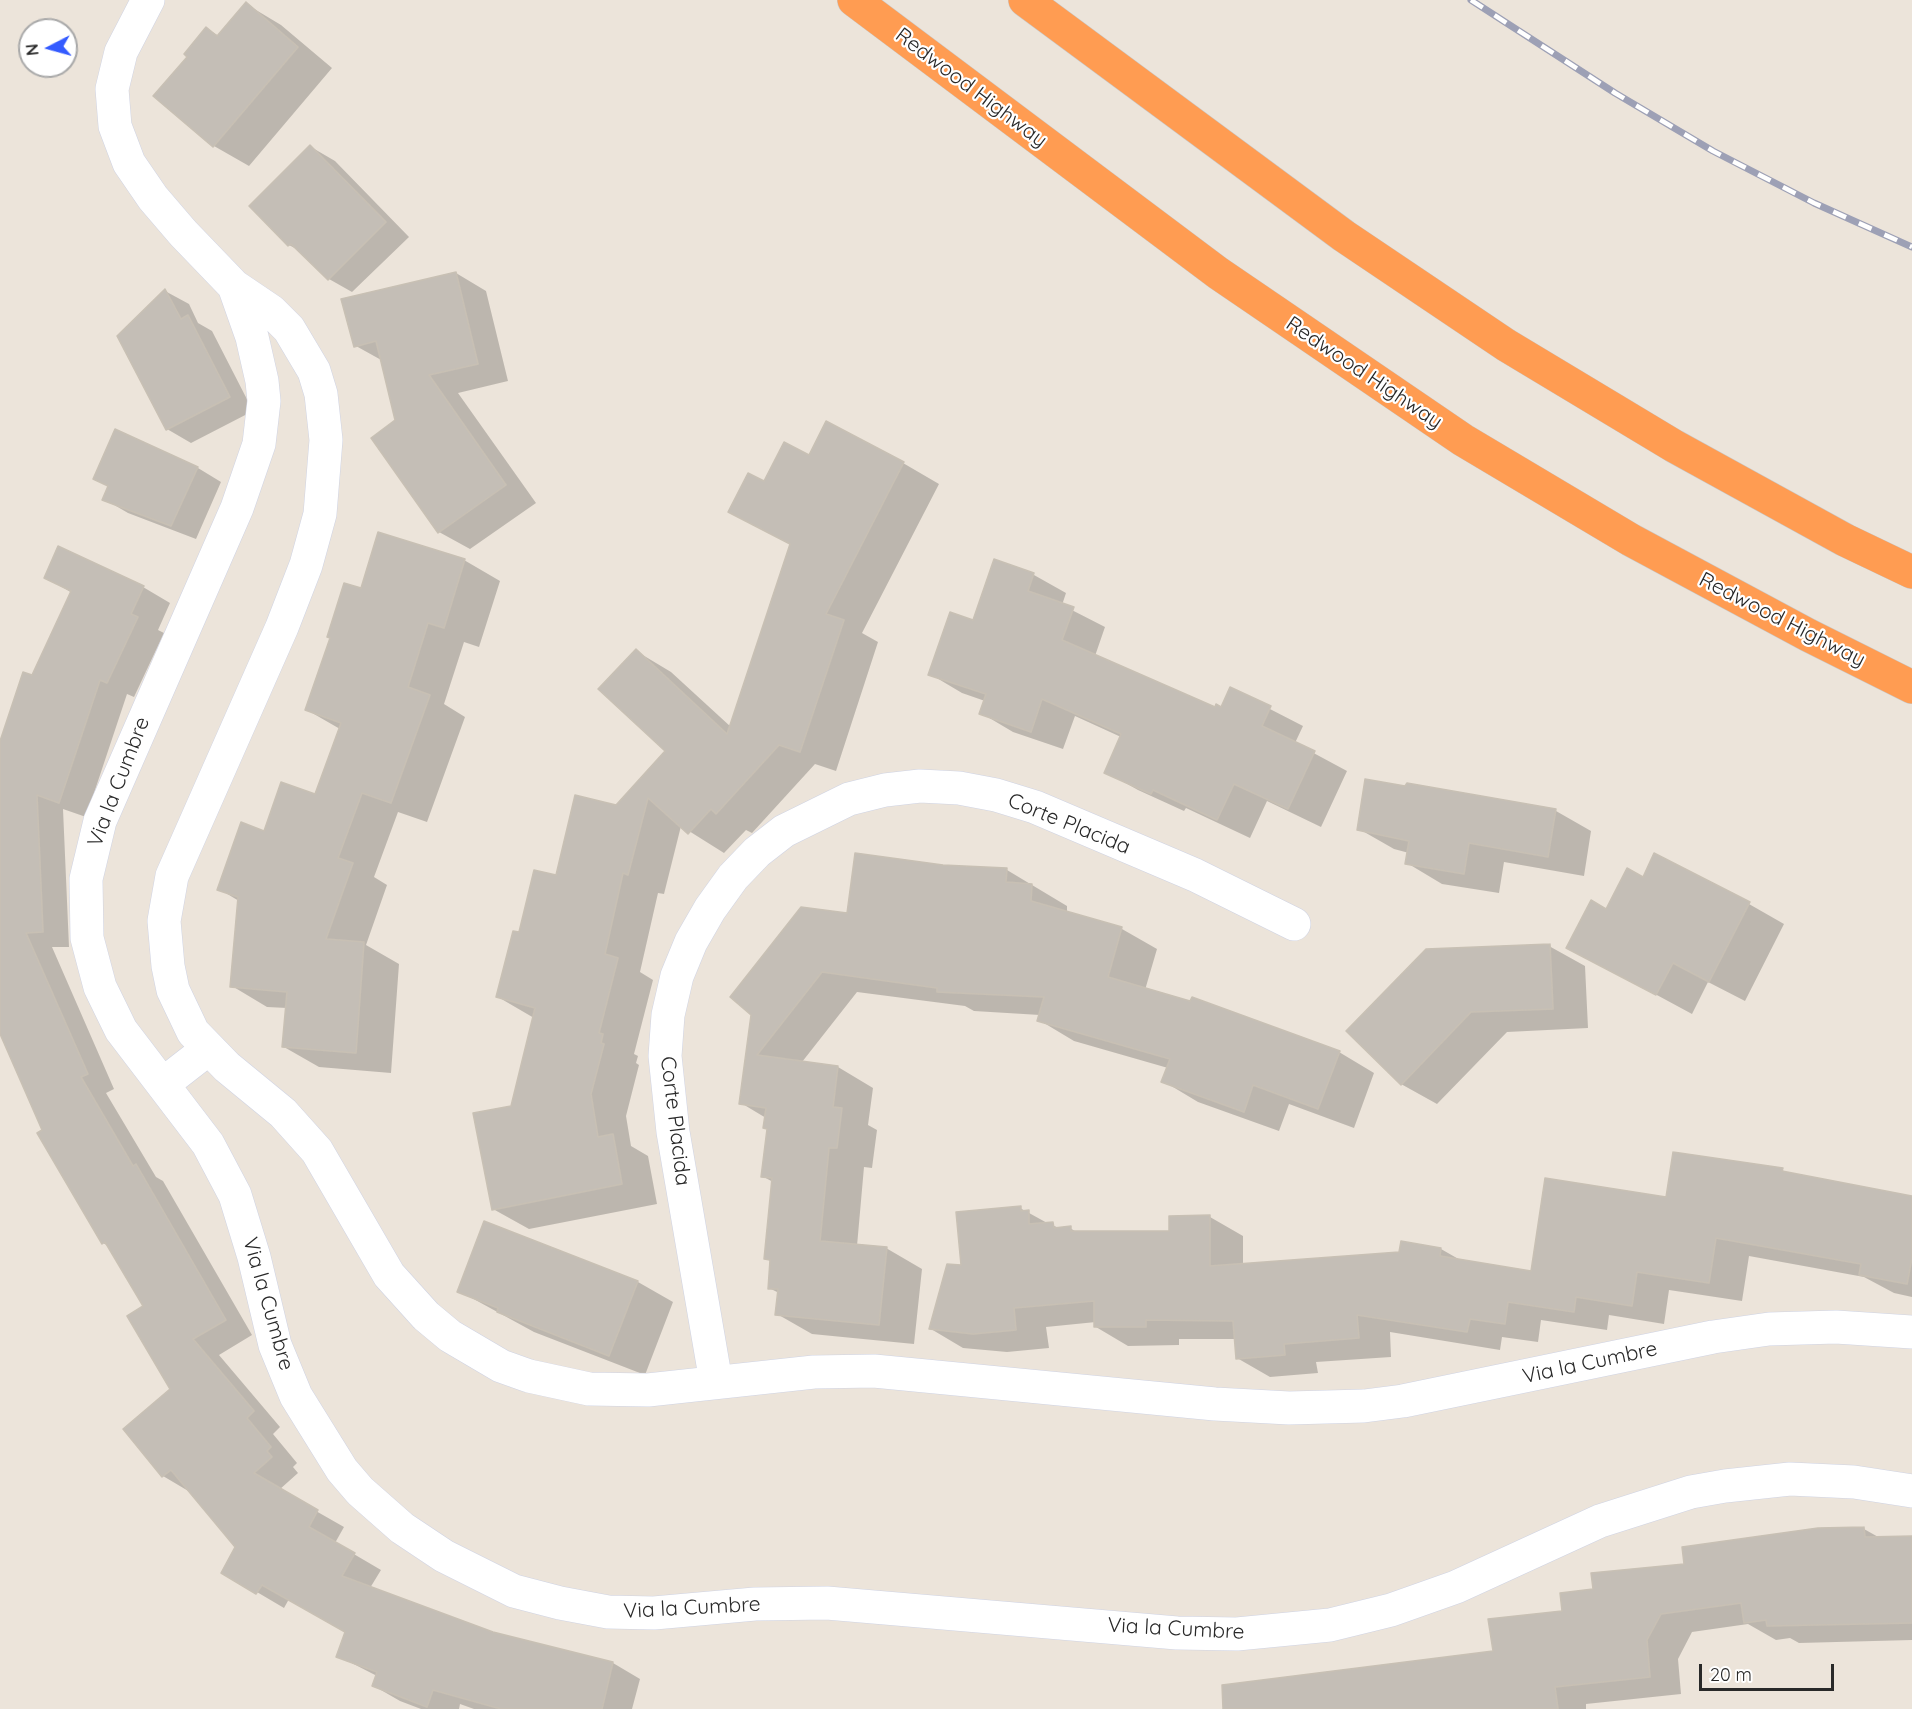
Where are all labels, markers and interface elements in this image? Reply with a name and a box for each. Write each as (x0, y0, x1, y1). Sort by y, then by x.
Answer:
north arrow (18, 18, 78, 78)
street label: Redwood Highway (890, 23, 1052, 153)
text: N (22, 43, 43, 57)
street label: Redwood Highway (1281, 311, 1447, 435)
street label: Redwood Highway (1695, 567, 1869, 673)
street label: Via la Cumbre (83, 713, 155, 851)
street label: Corte Placida (1004, 788, 1134, 860)
street label: Corte Placida (655, 1055, 695, 1187)
street label: Via la Cumbre (237, 1235, 299, 1373)
street label: Via la Cumbre (1520, 1336, 1660, 1390)
street label: Via la Cumbre (623, 1592, 761, 1624)
street label: Via la Cumbre (1107, 1613, 1245, 1645)
scale bar (1702, 1652, 1837, 1690)
text: 20 m (1710, 1663, 1752, 1686)

